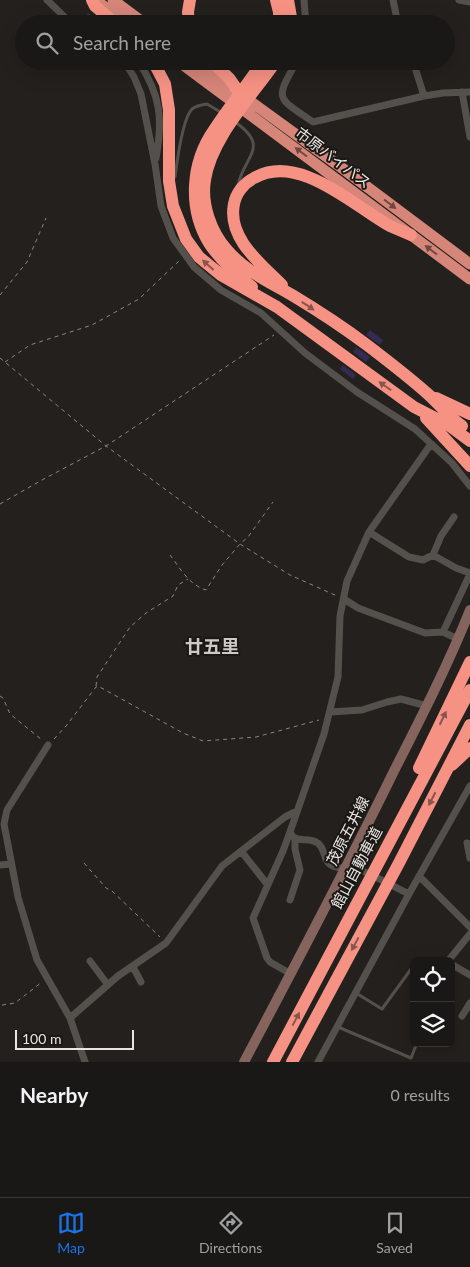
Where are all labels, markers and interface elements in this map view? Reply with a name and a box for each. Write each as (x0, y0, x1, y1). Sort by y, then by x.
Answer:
search box (15, 15, 455, 70)
icon: search (33, 29, 61, 57)
text: Search here (73, 31, 171, 54)
street label: 市原バイパス (292, 123, 375, 191)
one-way arrow (295, 147, 308, 158)
one-way arrow (383, 199, 397, 209)
one-way arrow (424, 245, 438, 255)
one-way arrow (202, 260, 214, 271)
one-way arrow (302, 301, 315, 311)
one-way arrow (378, 381, 392, 391)
district label: 廿五里 (185, 635, 239, 657)
one-way arrow (439, 710, 448, 725)
one-way arrow (428, 792, 436, 806)
street label: 茂原五井線 (322, 793, 372, 868)
street label: 館山自動車道 (327, 824, 385, 911)
one-way arrow (351, 937, 359, 951)
map controls (410, 957, 455, 1047)
button: locate (410, 957, 455, 1002)
button: layers (410, 1002, 455, 1047)
one-way arrow (291, 1012, 300, 1026)
scale bar (15, 1027, 134, 1050)
text: 100 m (22, 1030, 61, 1047)
text: Nearby (20, 1082, 88, 1107)
text: 0 results (390, 1085, 450, 1104)
tab: Map (57, 1209, 85, 1256)
tab: Directions (199, 1209, 262, 1256)
tab: Saved (376, 1209, 413, 1256)

